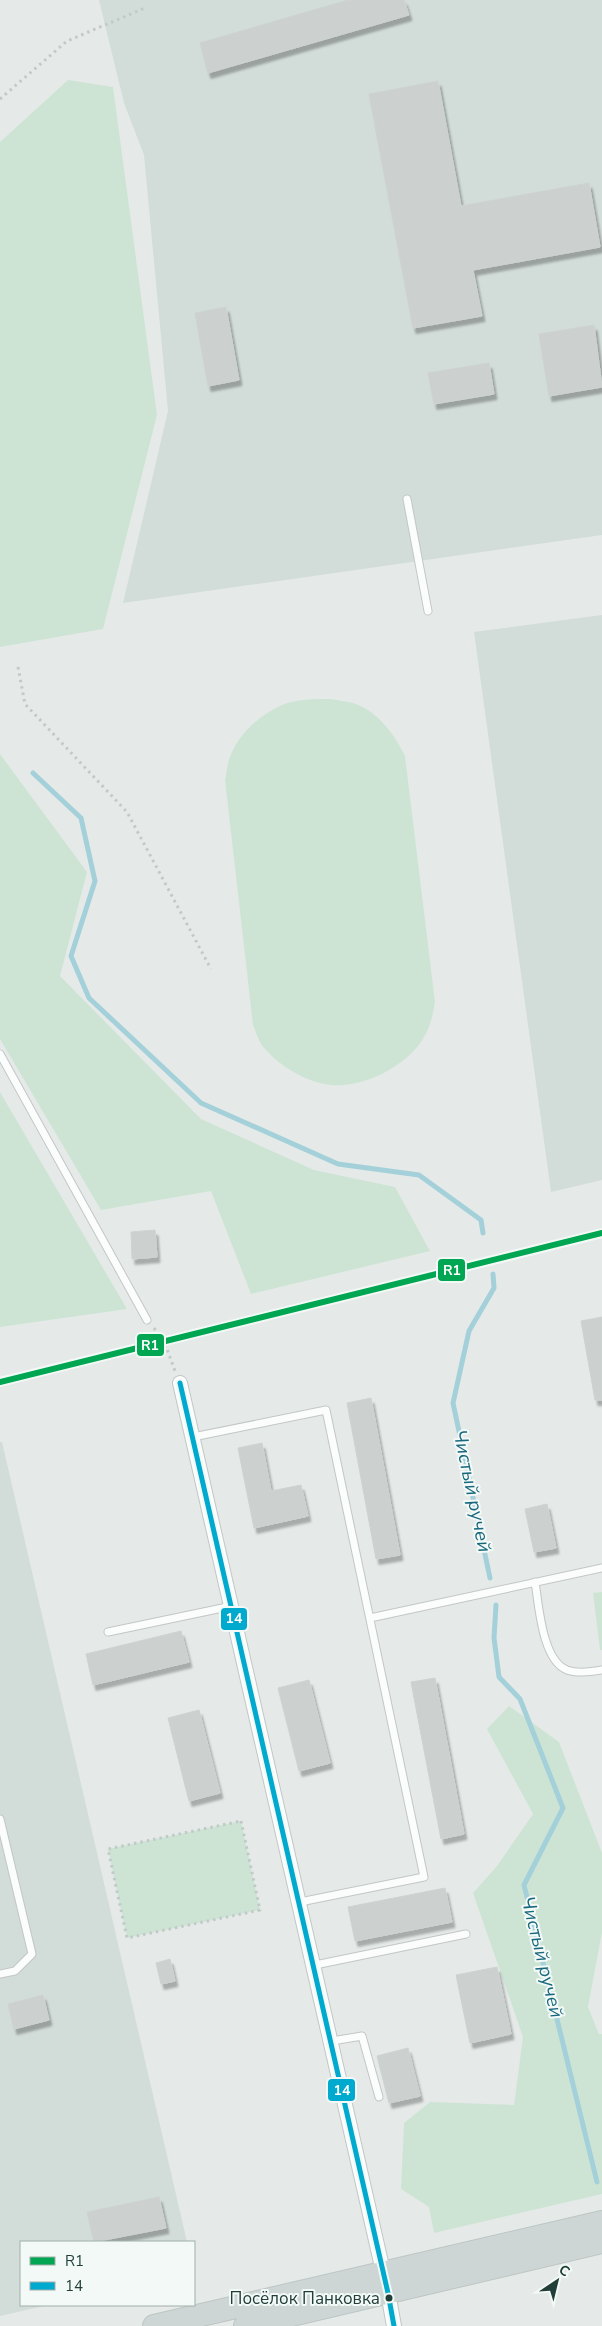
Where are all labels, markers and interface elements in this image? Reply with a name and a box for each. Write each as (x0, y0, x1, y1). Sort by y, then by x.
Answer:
line badge: R1 (437, 1258, 466, 1282)
text: R1 (443, 1261, 461, 1280)
line badge: R1 (136, 1333, 165, 1357)
text: R1 (141, 1336, 159, 1355)
water label: Чистый ручей (446, 1428, 498, 1554)
line badge: 14 (220, 1607, 248, 1631)
text: 14 (226, 1609, 243, 1628)
water label: Чистый ручей (514, 1894, 570, 2020)
line badge: 14 (327, 2078, 356, 2102)
text: 14 (334, 2081, 351, 2100)
legend (20, 2241, 195, 2306)
text: R1 (65, 2251, 84, 2271)
north arrow (532, 2256, 582, 2306)
text: С (555, 2260, 574, 2282)
text: 14 (65, 2276, 83, 2296)
place label: Посёлок Панковка (230, 2287, 380, 2310)
marker: Посёлок Панковка (384, 2293, 394, 2303)

